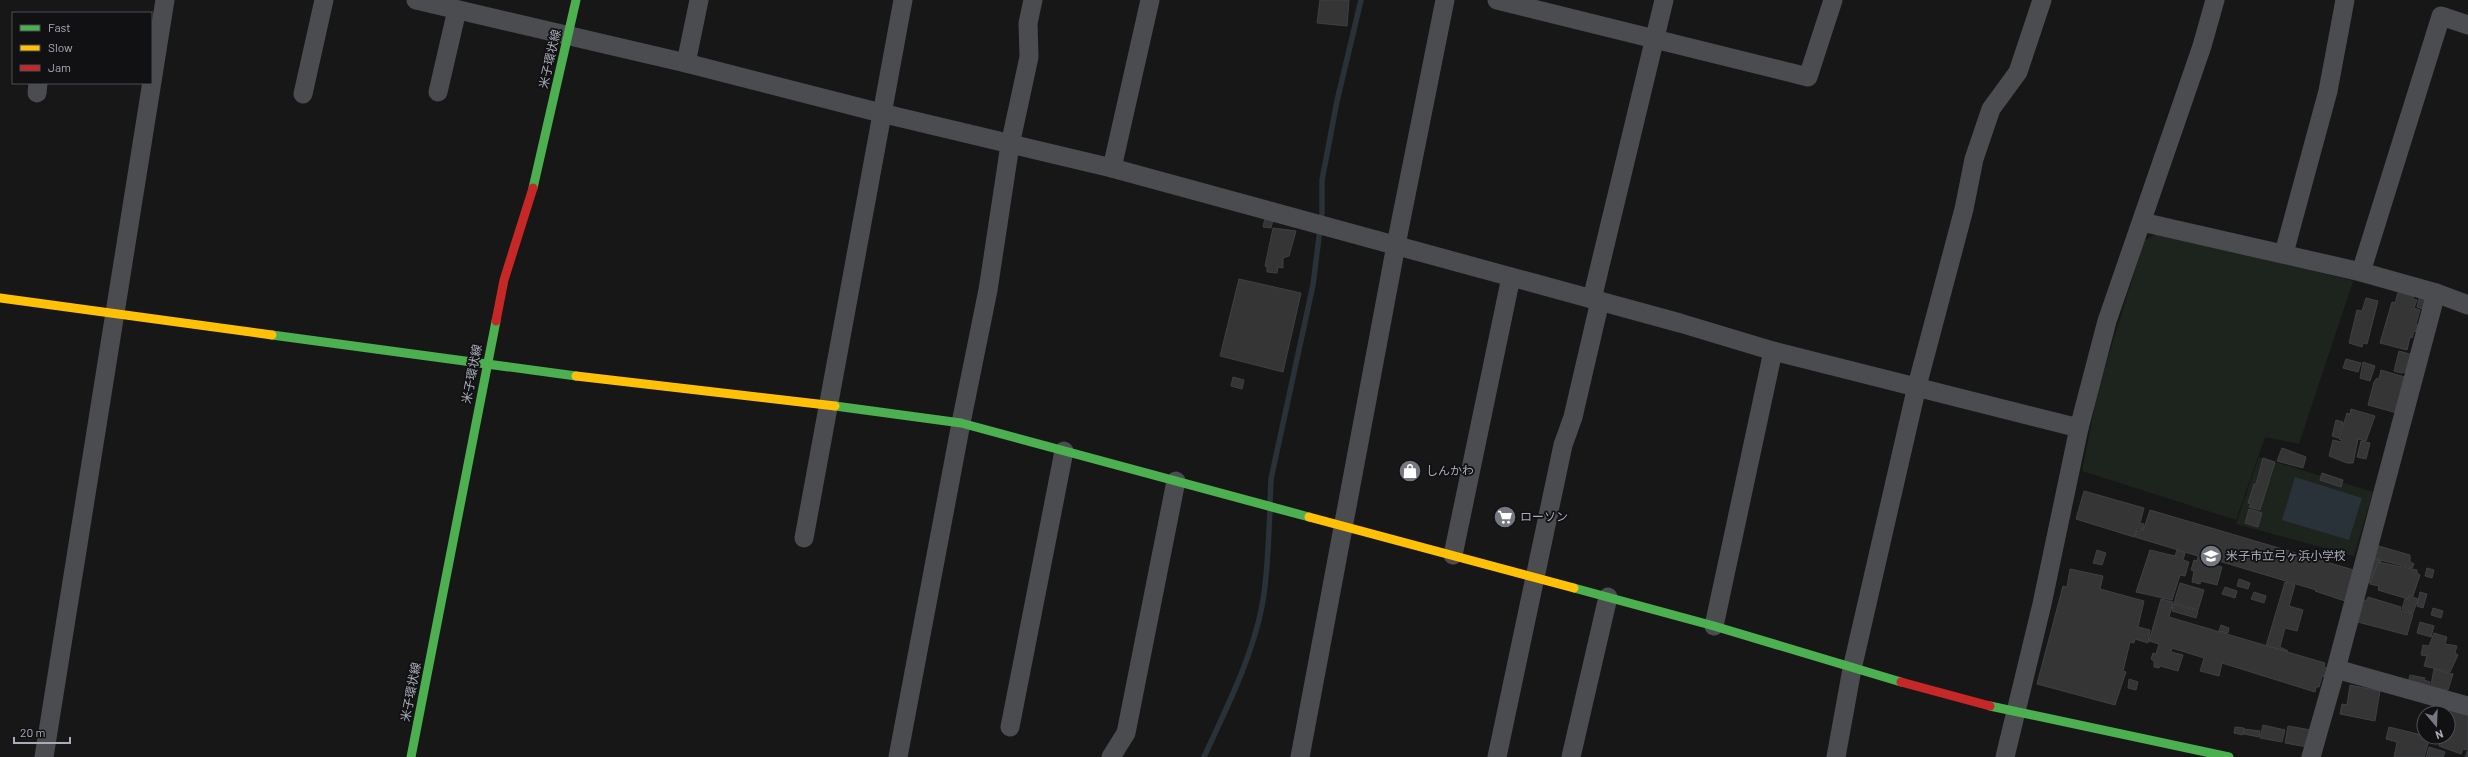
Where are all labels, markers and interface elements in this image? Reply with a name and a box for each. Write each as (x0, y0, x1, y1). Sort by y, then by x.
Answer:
legend (12, 12, 152, 84)
text: Fast (48, 20, 71, 34)
street label: 米子環状線 (535, 28, 563, 90)
text: Slow (48, 40, 73, 54)
text: Jam (48, 60, 71, 74)
street label: 米子環状線 (458, 343, 484, 405)
shop icon: しんかわ (1397, 458, 1423, 484)
place label: しんかわ (1426, 463, 1474, 477)
supermarket icon: ローソン (1492, 504, 1518, 530)
place label: ローソン (1520, 509, 1568, 523)
school or university icon: 米子市立弓ヶ浜小学校 (2198, 543, 2224, 569)
place label: 米子市立弓ヶ浜小学校 (2226, 548, 2346, 562)
street label: 米子環状線 (397, 661, 423, 723)
north arrow (2416, 705, 2456, 745)
scale bar (14, 719, 70, 745)
text: 20 m (20, 725, 46, 739)
text: N (2434, 728, 2445, 742)

